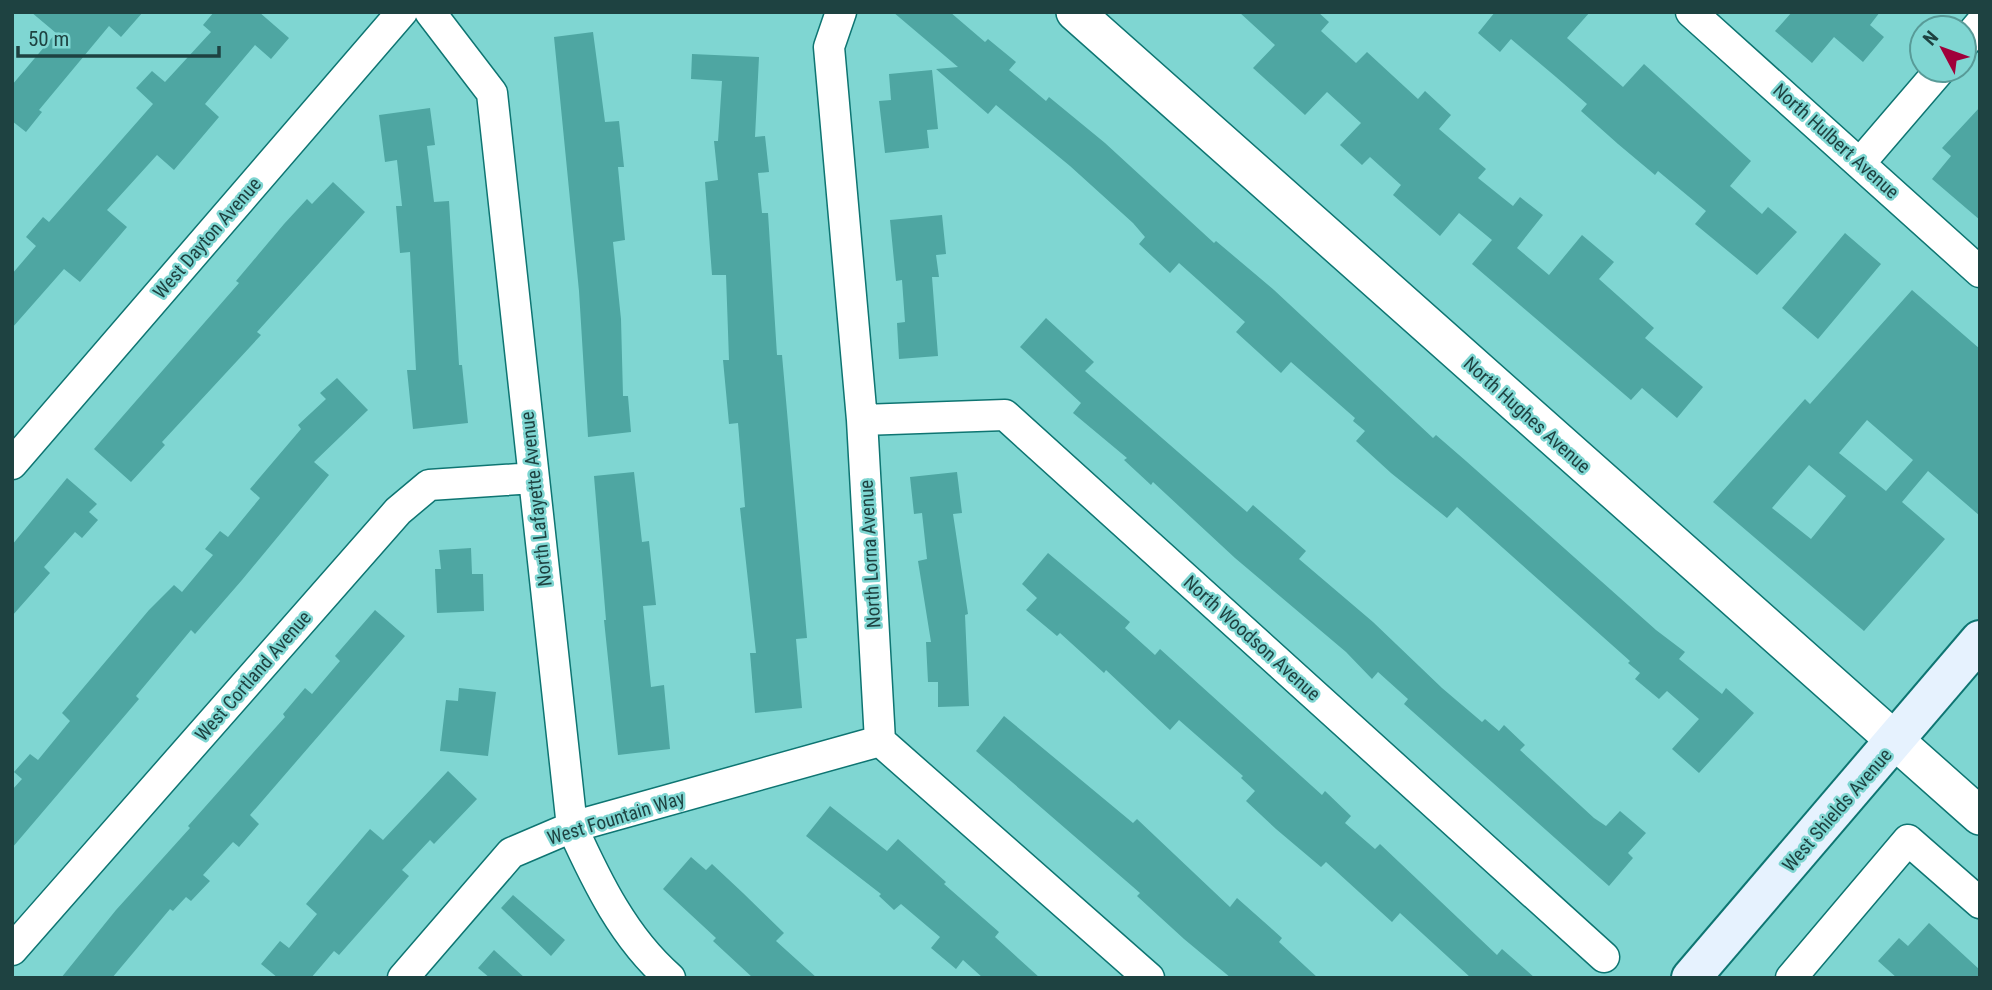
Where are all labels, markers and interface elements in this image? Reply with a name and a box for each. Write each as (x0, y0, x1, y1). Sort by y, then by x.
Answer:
scale bar (18, 14, 219, 58)
north arrow (1908, 14, 1978, 84)
text: N (1918, 26, 1943, 50)
text: 50 m (28, 27, 69, 51)
street label: North Hulbert Avenue (1768, 78, 1904, 204)
street label: West Dayton Avenue (148, 173, 266, 303)
street label: North Hughes Avenue (1459, 352, 1595, 478)
street label: North Lafayette Avenue (515, 410, 557, 588)
street label: North Lorna Avenue (855, 479, 885, 629)
street label: North Woodson Avenue (1179, 571, 1325, 705)
street label: West Cortland Avenue (190, 606, 316, 746)
street label: West Shields Avenue (1777, 744, 1897, 876)
street label: West Fountain Way (545, 786, 687, 850)

